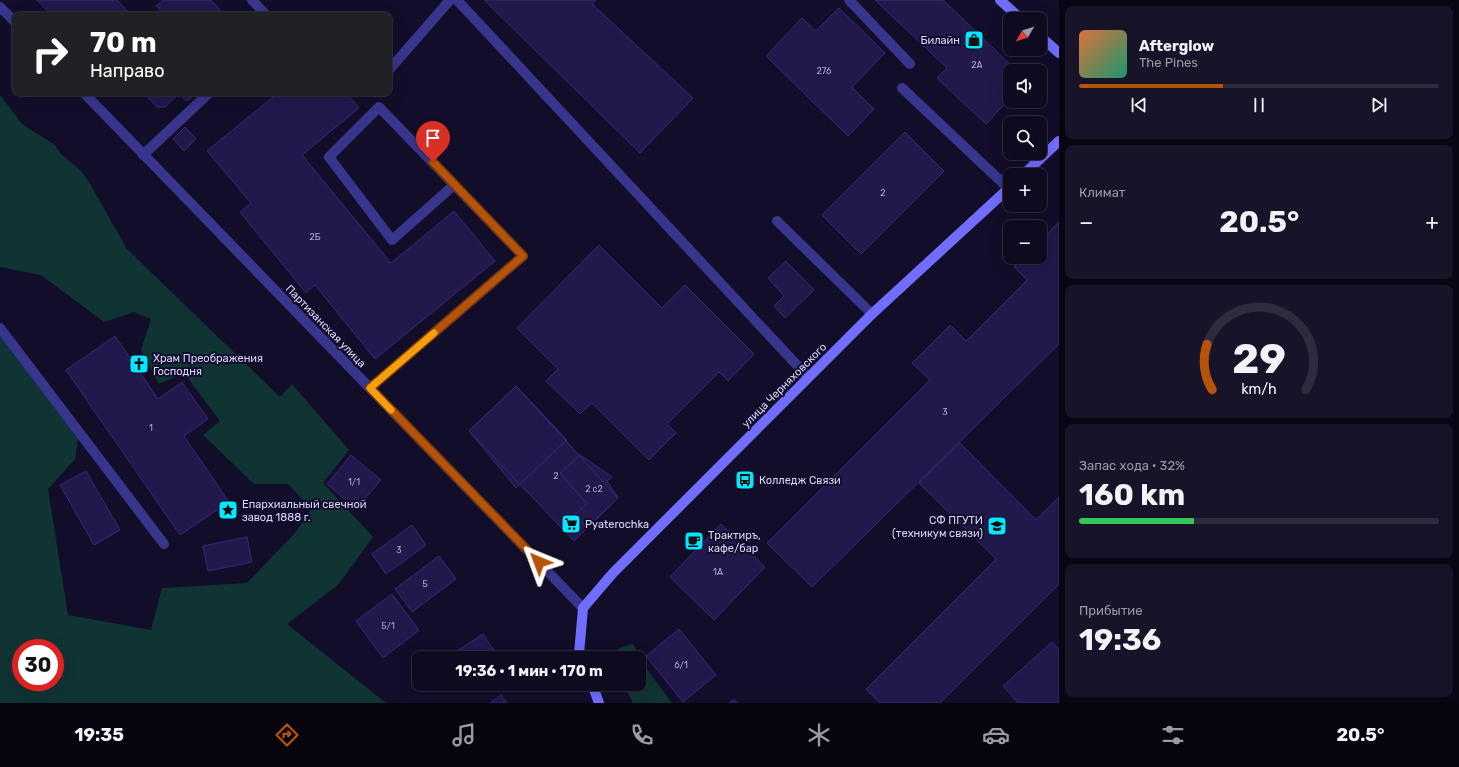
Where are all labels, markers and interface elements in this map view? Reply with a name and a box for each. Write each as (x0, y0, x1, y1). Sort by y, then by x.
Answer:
north arrow (1003, 12, 1047, 56)
map controls (1003, 12, 1047, 264)
text: 70 m (90, 26, 157, 59)
icon: right (24, 28, 76, 80)
shop icon: Билайн (963, 29, 985, 51)
place label: Билайн (920, 34, 960, 47)
text: Afterglow (1139, 37, 1214, 55)
text: The Pines (1139, 55, 1198, 70)
text: Направо (90, 60, 165, 82)
house number: 2А (971, 60, 983, 70)
button: sound (1003, 64, 1047, 108)
house number: 276 (816, 66, 832, 76)
icon: previous (1128, 94, 1150, 116)
icon: pause (1248, 94, 1270, 116)
icon: next (1368, 94, 1390, 116)
button: search (1003, 116, 1047, 160)
pin (416, 121, 450, 162)
icon: arrive (422, 127, 444, 149)
button: + (1003, 168, 1047, 212)
text: Климат (1079, 185, 1125, 200)
house number: 2 (880, 188, 886, 198)
text: 20.5° (1219, 204, 1299, 240)
text: − (1079, 209, 1093, 236)
text: + (1425, 209, 1439, 236)
button: − (1003, 220, 1047, 264)
house number: 2Б (309, 232, 321, 242)
street label: Партизанская улица (283, 282, 368, 370)
text: 29 (1232, 333, 1286, 382)
street label: улица Черняховского (739, 340, 829, 430)
place label: Храм Преображения Господня (153, 352, 263, 378)
church icon: Храм Преображения Господня (128, 353, 150, 375)
text: km/h (1241, 380, 1277, 397)
house number: 3 (942, 407, 948, 417)
house number: 1 (149, 423, 153, 433)
text: Запас хода · 32% (1079, 458, 1185, 473)
bus stop icon: Колледж Связи (734, 469, 756, 491)
house number: 2 (553, 471, 559, 481)
place label: Колледж Связи (759, 474, 841, 487)
house number: 1/1 (348, 477, 360, 487)
text: 160 km (1079, 477, 1185, 513)
house number: 2 с2 (585, 484, 603, 494)
place label: Епархиальный свечной завод 1888 г. (242, 498, 366, 524)
place icon: Епархиальный свечной завод 1888 г. (217, 499, 239, 521)
supermarket icon: Pyaterochka (560, 513, 582, 535)
place label: СФ ПГУТИ (техникум связи) (892, 514, 983, 540)
school or university icon: СФ ПГУТИ (техникум связи) (986, 515, 1008, 537)
place label: Pyaterochka (585, 518, 649, 531)
place label: Трактиръ, кафе/бар (708, 529, 761, 555)
cafe icon: Трактиръ, кафе/бар (683, 530, 705, 552)
position arrow (518, 541, 560, 583)
house number: 3 (396, 545, 402, 555)
house number: 1А (713, 567, 723, 577)
house number: 5 (422, 579, 428, 589)
text: Прибытие (1079, 603, 1143, 618)
house number: 5/1 (381, 621, 395, 631)
text: 19:36 (1079, 622, 1161, 658)
speed limit sign: 30 (12, 639, 64, 691)
house number: 6/1 (674, 660, 688, 670)
text: 19:36 · 1 мин · 170 m (455, 662, 603, 680)
icon: directions (273, 721, 301, 749)
icon: music (450, 721, 478, 749)
icon: phone (628, 721, 656, 749)
icon: climate (805, 721, 833, 749)
icon: car (982, 721, 1010, 749)
icon: filters (1159, 721, 1187, 749)
text: 19:35 (75, 724, 124, 746)
text: 20.5° (1336, 724, 1384, 746)

